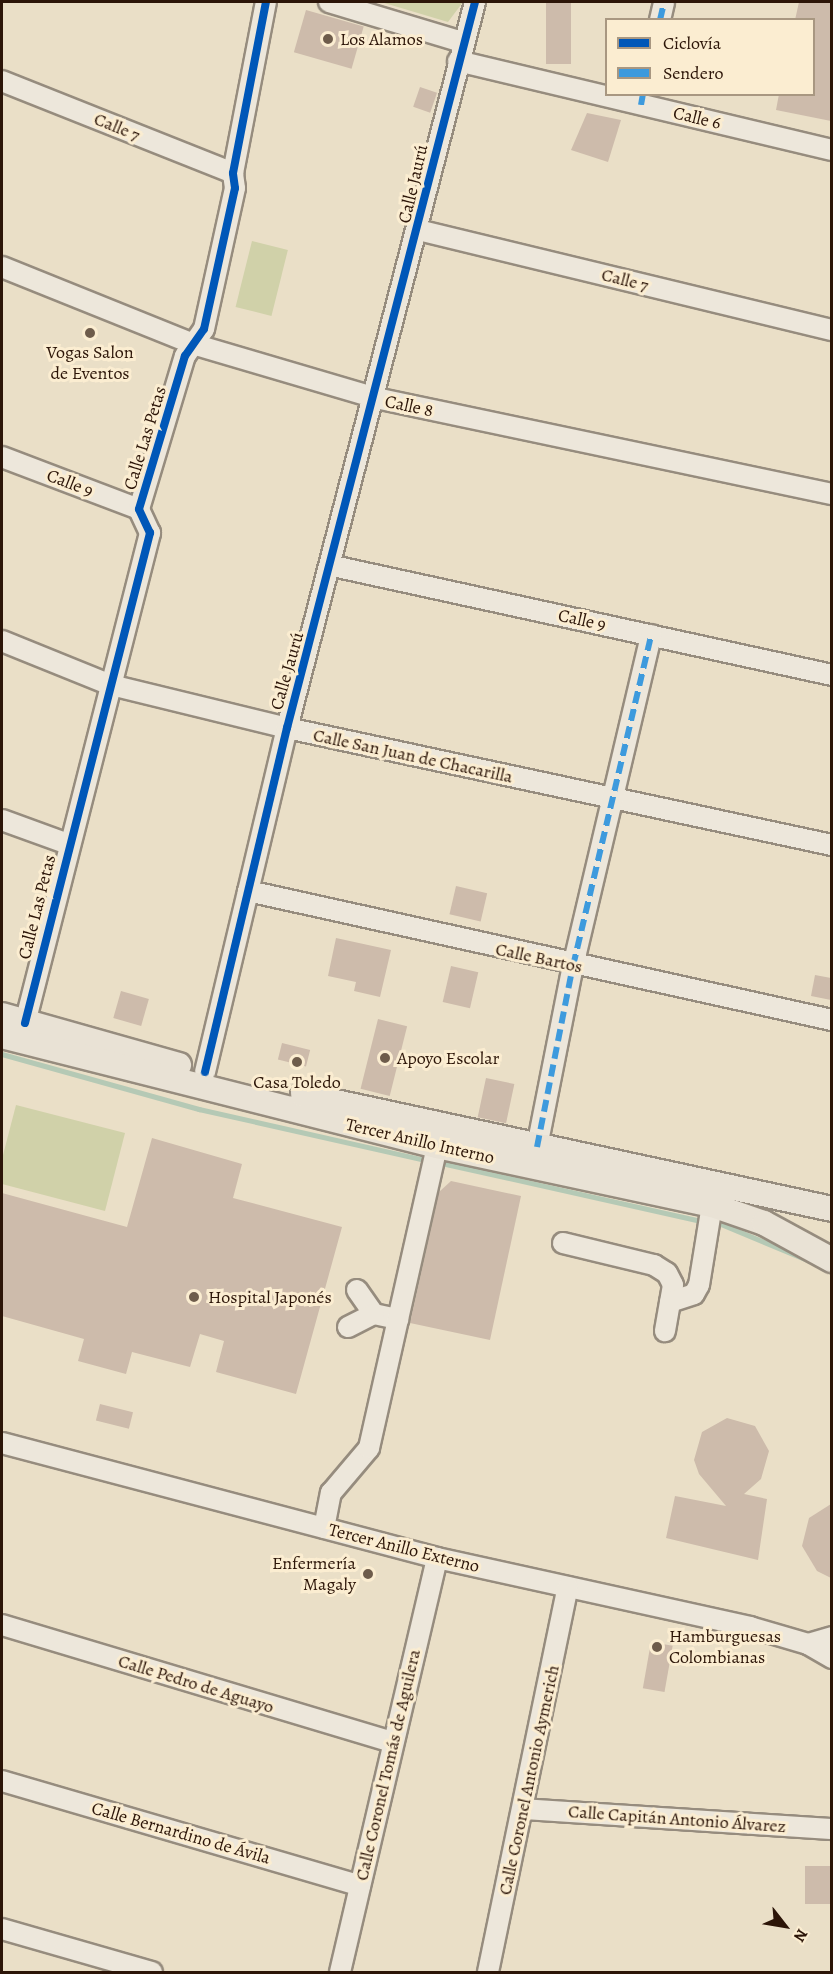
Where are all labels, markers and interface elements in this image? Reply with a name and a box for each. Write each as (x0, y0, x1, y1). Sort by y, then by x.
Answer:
legend (605, 18, 815, 96)
place label: Los Alamos (340, 28, 423, 50)
text: Ciclovía (663, 31, 721, 55)
marker: Los Alamos (321, 32, 335, 46)
text: Sendero (663, 61, 724, 85)
street label: Calle 6 (671, 102, 723, 134)
street label: Calle 7 (91, 108, 143, 146)
street label: Calle Jaurú (393, 143, 433, 225)
street label: Calle 7 (599, 264, 651, 296)
marker: Vogas Salon de Eventos (83, 326, 97, 340)
place label: Vogas Salon de Eventos (46, 342, 134, 385)
street label: Calle Las Petas (119, 384, 171, 492)
street label: Calle 8 (383, 390, 435, 422)
street label: Calle 9 (44, 464, 96, 502)
street label: Calle 9 (556, 604, 608, 636)
street label: Calle Jaurú (266, 629, 308, 713)
street label: Calle San Juan de Chacarilla (311, 724, 515, 788)
street label: Calle Las Petas (14, 852, 60, 962)
street label: Calle Bartos (494, 938, 584, 978)
place label: Apoyo Escolar (397, 1047, 499, 1069)
marker: Apoyo Escolar (378, 1051, 392, 1065)
marker: Casa Toledo (290, 1055, 304, 1069)
place label: Casa Toledo (253, 1071, 341, 1093)
street label: Tercer Anillo Interno (344, 1113, 496, 1169)
place label: Hospital Japonés (208, 1286, 332, 1308)
marker: Hospital Japonés (185, 1288, 203, 1306)
street label: Tercer Anillo Externo (326, 1519, 482, 1577)
place label: Enfermería Magaly (272, 1553, 356, 1596)
marker: Enfermería Magaly (361, 1567, 375, 1581)
place label: Hamburguesas Colombianas (669, 1626, 781, 1668)
marker: Hamburguesas Colombianas (650, 1640, 664, 1654)
street label: Calle Coronel Tomás de Aguilera (351, 1647, 425, 1883)
street label: Calle Pedro de Aguayo (116, 1650, 276, 1718)
street label: Calle Coronel Antonio Aymerich (494, 1663, 564, 1897)
street label: Calle Bernardino de Ávila (89, 1797, 273, 1869)
street label: Calle Capitán Antonio Álvarez (567, 1801, 787, 1837)
north arrow (755, 1896, 815, 1956)
text: N (788, 1925, 813, 1946)

